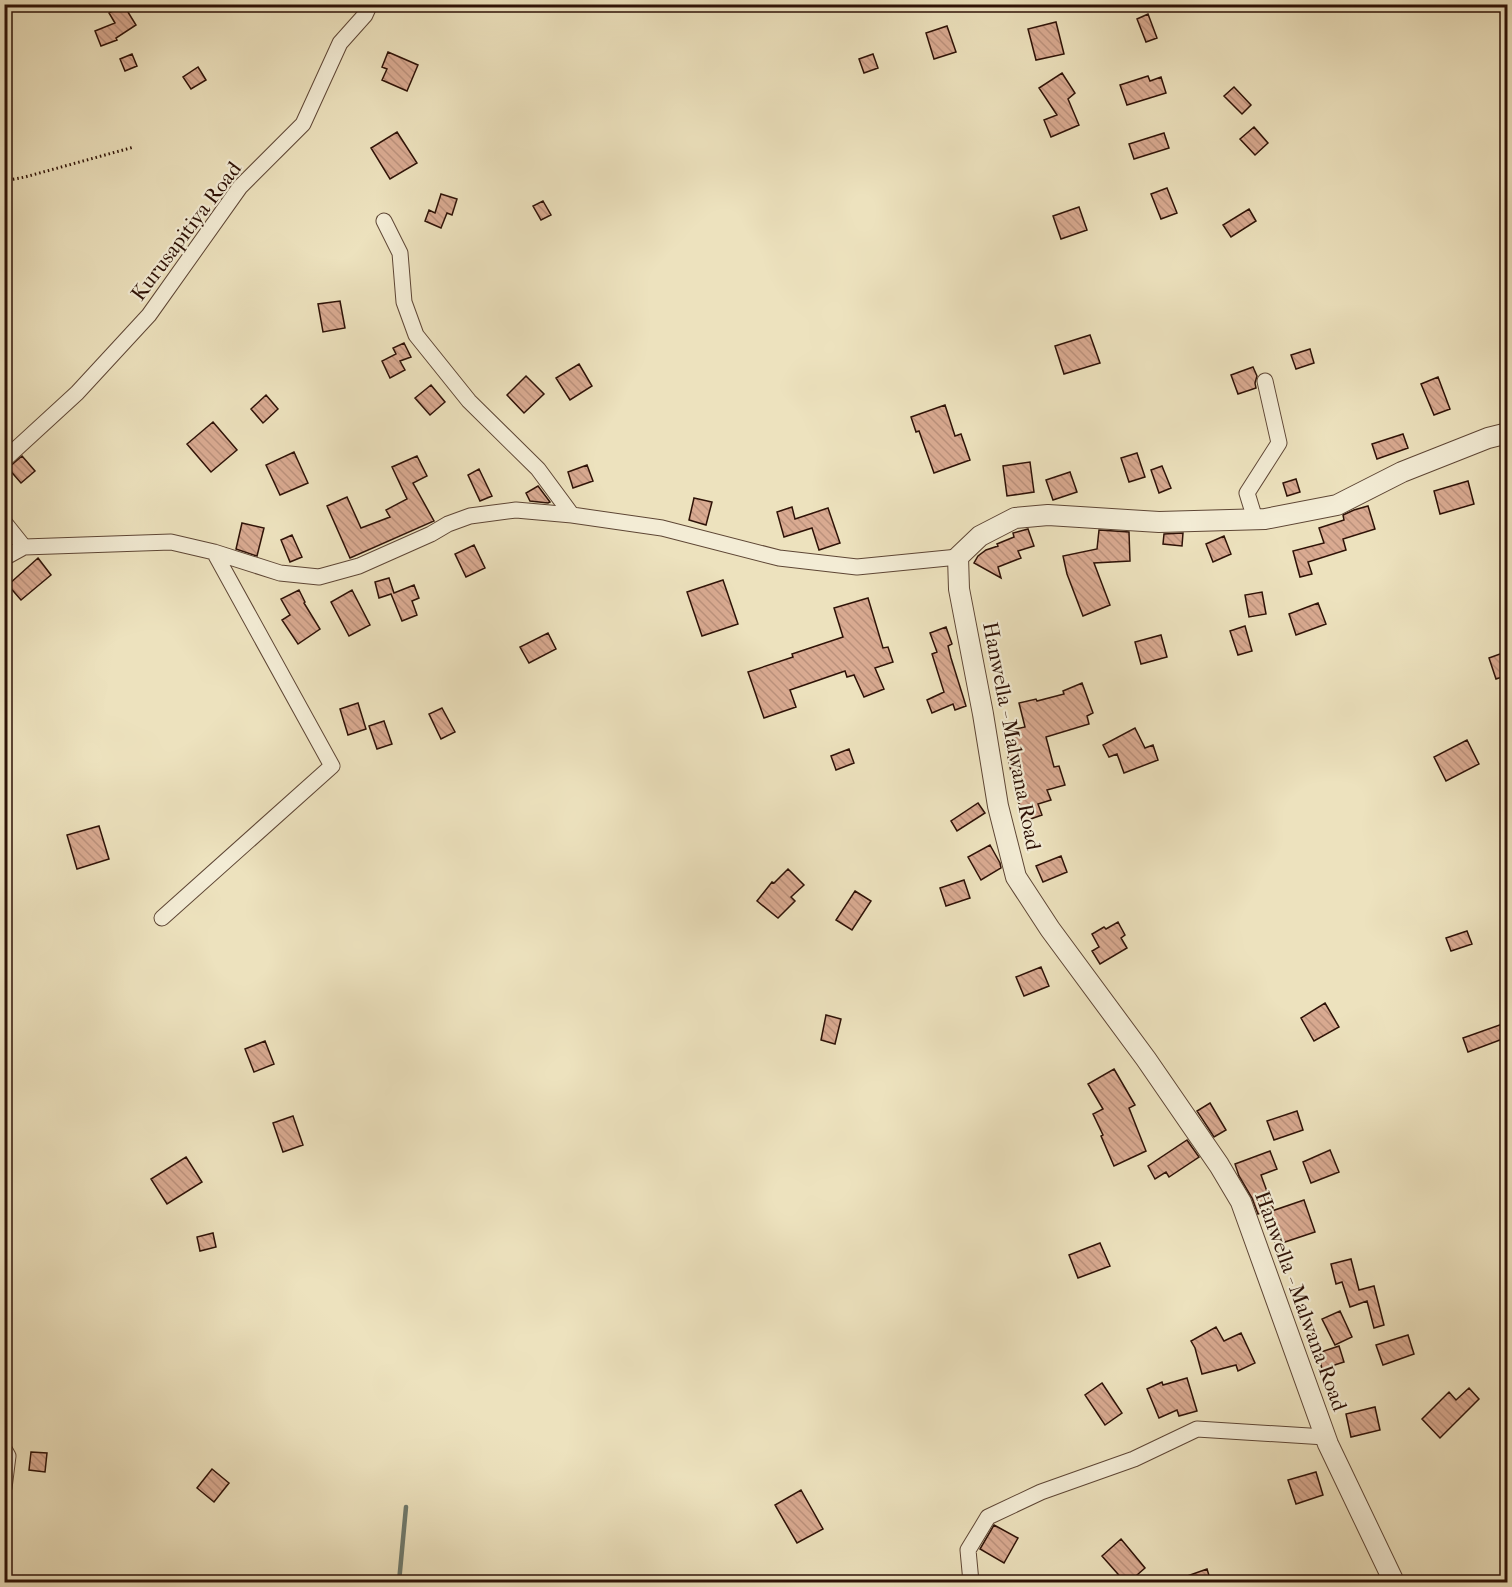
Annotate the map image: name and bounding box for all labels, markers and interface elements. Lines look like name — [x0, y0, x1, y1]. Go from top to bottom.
street label: Kurusapitiya Road — [126, 156, 246, 305]
street label: Hanwella - Malwana Road — [978, 620, 1046, 853]
street label: Hanwella - Malwana Road — [1250, 1188, 1352, 1415]

